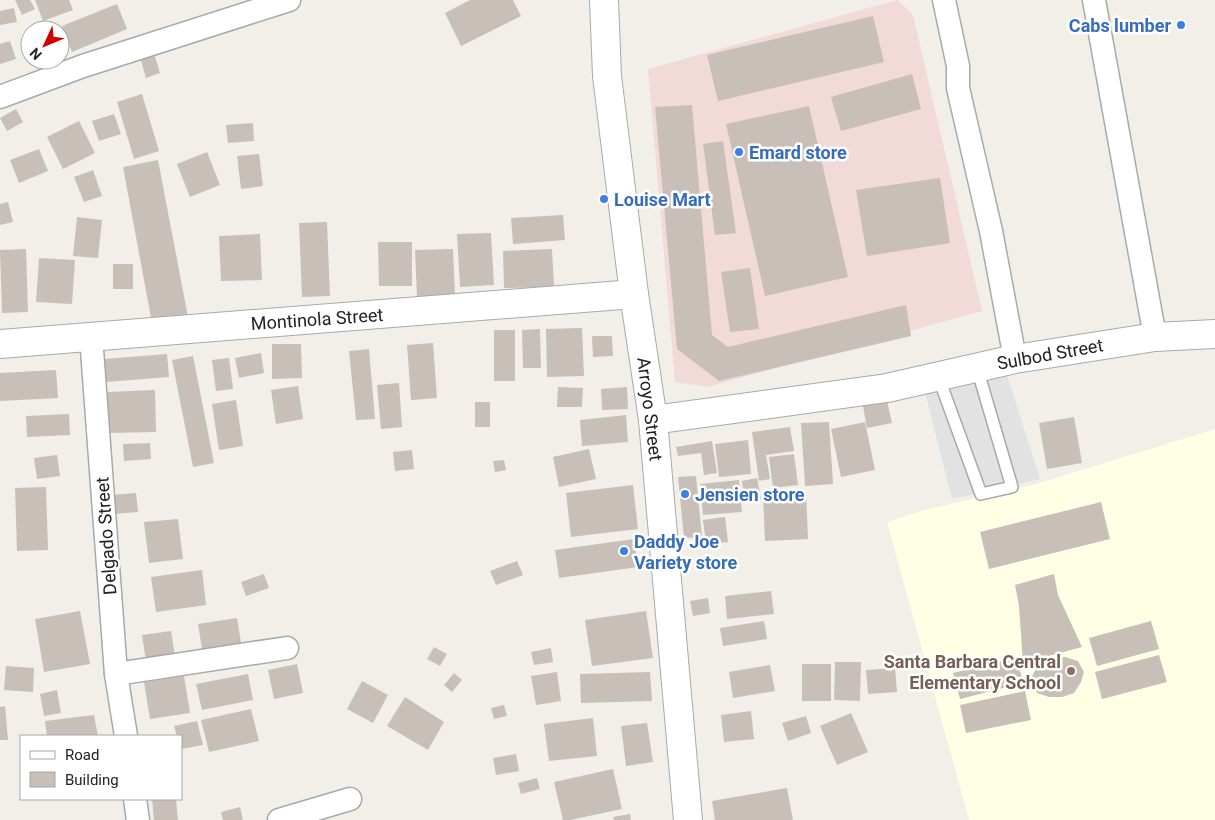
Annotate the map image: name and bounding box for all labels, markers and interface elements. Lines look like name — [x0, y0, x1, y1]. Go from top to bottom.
place label: Cabs lumber — [1069, 15, 1171, 36]
marker: Cabs lumber — [1175, 19, 1187, 31]
north arrow — [20, 20, 70, 70]
text: N — [26, 45, 45, 63]
place label: Emard store — [749, 142, 847, 163]
marker: Emard store — [733, 146, 745, 158]
place label: Louise Mart — [614, 189, 711, 210]
marker: Louise Mart — [598, 193, 610, 205]
street label: Montinola Street — [250, 304, 384, 334]
street label: Sulbod Street — [995, 334, 1105, 374]
street label: Arroyo Street — [633, 356, 667, 462]
street label: Delgado Street — [91, 476, 121, 596]
place label: Jensien store — [695, 484, 805, 505]
marker: Jensien store — [679, 488, 691, 500]
place label: Daddy Joe Variety store — [634, 531, 737, 573]
marker: Daddy Joe Variety store — [618, 545, 630, 557]
place label: Santa Barbara Central Elementary School — [884, 651, 1061, 693]
marker: Santa Barbara Central Elementary School — [1065, 665, 1077, 677]
legend — [20, 735, 182, 800]
text: Road — [65, 746, 99, 764]
text: Building — [65, 771, 119, 789]

